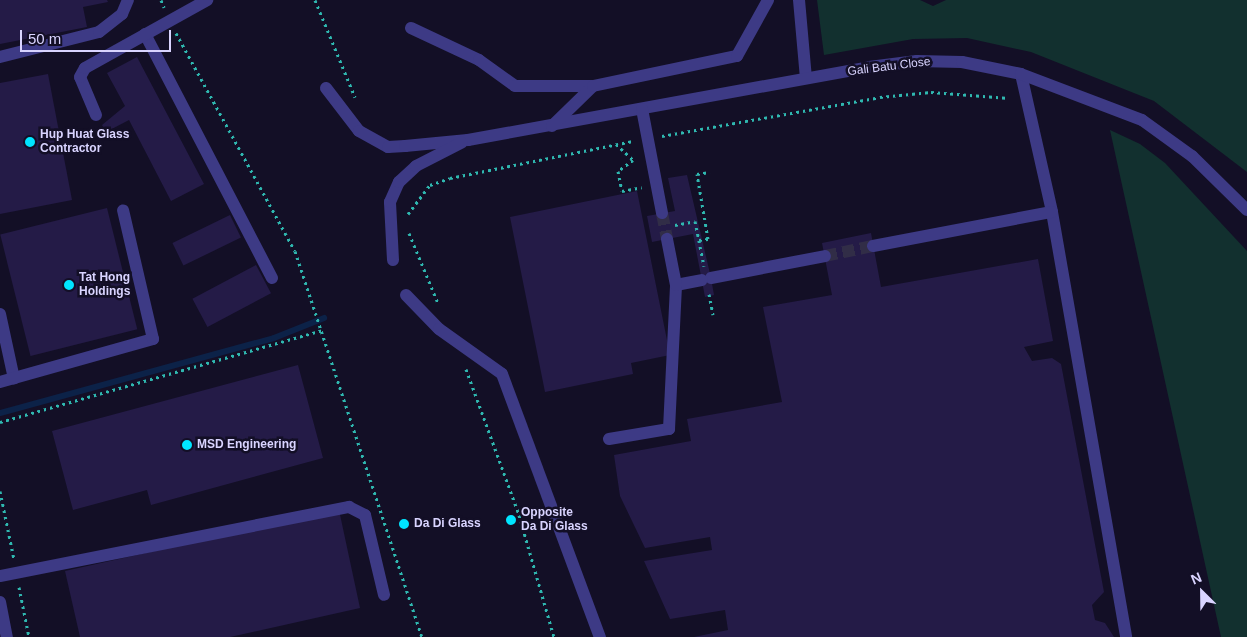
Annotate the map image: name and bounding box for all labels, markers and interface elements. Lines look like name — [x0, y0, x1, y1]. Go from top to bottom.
scale bar — [22, 20, 174, 52]
text: 50 m — [28, 30, 61, 47]
street label: Gali Batu Close — [847, 55, 931, 79]
place label: Hup Huat Glass Contractor — [40, 128, 129, 156]
marker: Hup Huat Glass Contractor — [24, 136, 36, 148]
place label: Tat Hong Holdings — [79, 271, 130, 299]
marker: Tat Hong Holdings — [63, 279, 75, 291]
place label: MSD Engineering — [197, 438, 296, 452]
marker: MSD Engineering — [181, 439, 193, 451]
place label: Opposite Da Di Glass — [521, 506, 588, 534]
marker: Opposite Da Di Glass — [505, 514, 517, 526]
place label: Da Di Glass — [414, 517, 481, 531]
marker: Da Di Glass — [398, 518, 410, 530]
north arrow — [1177, 567, 1227, 617]
text: N — [1188, 569, 1204, 588]

